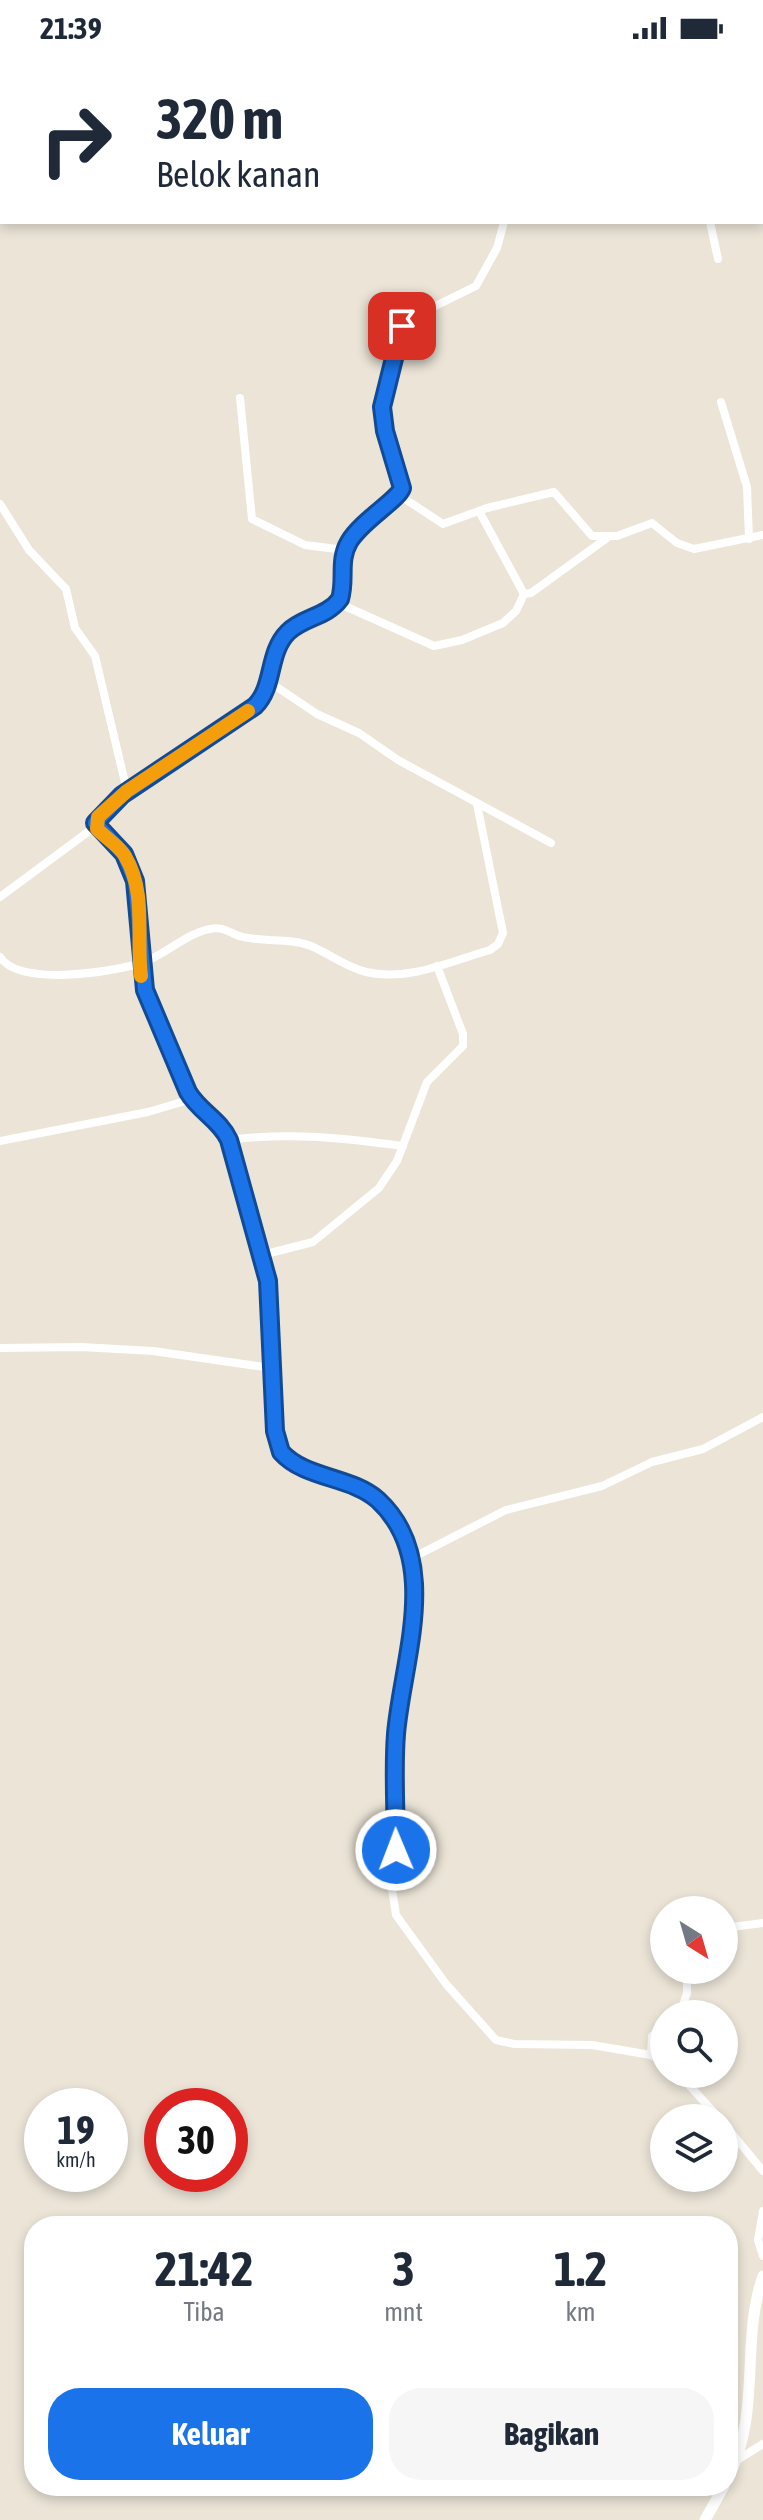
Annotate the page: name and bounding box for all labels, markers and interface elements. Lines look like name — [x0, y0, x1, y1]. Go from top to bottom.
text: 21:39 — [40, 11, 102, 45]
text: 320 m — [156, 87, 283, 151]
icon: right — [24, 88, 128, 192]
text: Belok kanan — [156, 153, 321, 195]
pin — [368, 292, 436, 360]
icon: arrive — [380, 304, 424, 348]
position arrow — [354, 1808, 438, 1892]
north arrow — [650, 1896, 738, 1984]
map controls — [650, 1896, 738, 2192]
button: search — [650, 2000, 738, 2088]
speed limit sign: 30 — [144, 2088, 248, 2192]
button: layers — [650, 2104, 738, 2192]
text: 19 — [57, 2107, 95, 2152]
text: km/h — [56, 2148, 96, 2171]
text: 21:42 — [155, 2241, 253, 2296]
text: 3 — [392, 2241, 415, 2296]
text: 1.2 — [554, 2241, 607, 2296]
text: Tiba — [183, 2297, 225, 2327]
text: mnt — [384, 2297, 423, 2327]
text: km — [565, 2297, 596, 2327]
button: Keluar — [48, 2388, 373, 2480]
button: Bagikan — [389, 2388, 714, 2480]

